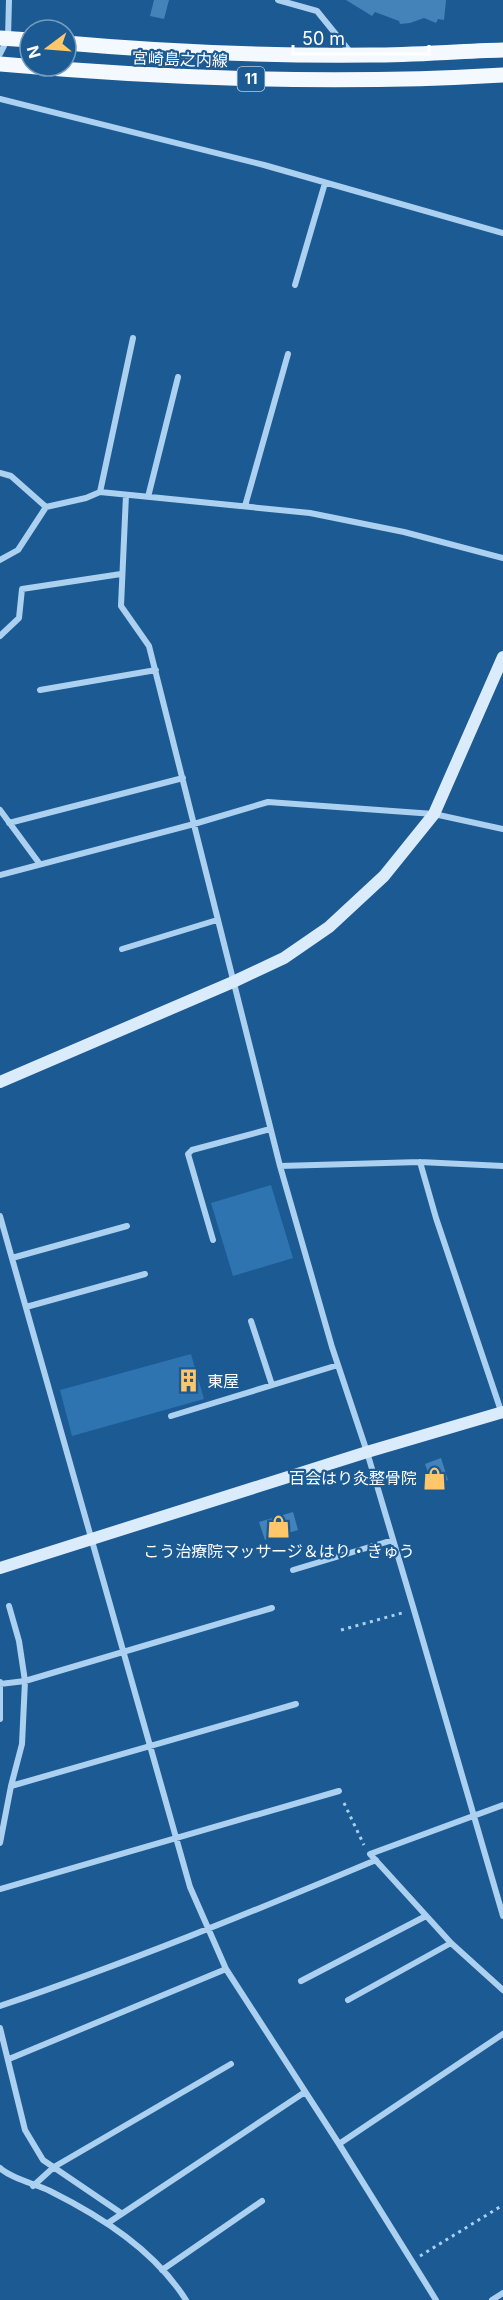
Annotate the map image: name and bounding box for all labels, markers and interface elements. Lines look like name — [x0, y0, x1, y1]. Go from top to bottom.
north arrow — [18, 18, 78, 78]
scale bar — [293, 18, 430, 56]
text: 50 m — [302, 28, 345, 49]
text: N — [22, 44, 45, 61]
street label: 宮崎島之内線 — [132, 47, 228, 71]
road number: 11 — [238, 67, 264, 91]
building icon: 東屋 — [176, 1368, 202, 1394]
place label: 東屋 — [207, 1371, 239, 1391]
shop icon: 百会はり灸整骨院 — [422, 1465, 448, 1491]
place label: 百会はり灸整骨院 — [289, 1468, 417, 1488]
shop icon: こう治療院マッサージ＆はり・きゅう — [266, 1513, 292, 1539]
place label: こう治療院マッサージ＆はり・きゅう — [143, 1541, 415, 1561]

